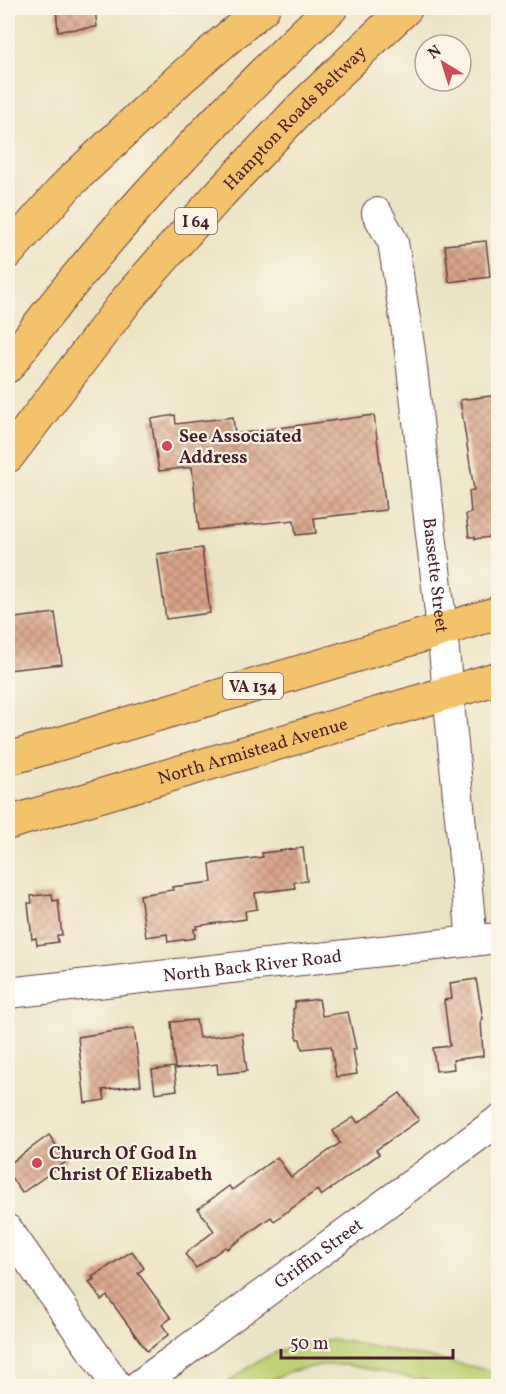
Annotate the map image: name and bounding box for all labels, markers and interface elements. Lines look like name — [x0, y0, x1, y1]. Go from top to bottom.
north arrow — [413, 33, 473, 93]
text: N — [424, 40, 447, 65]
street label: Hampton Roads Beltway — [218, 41, 373, 197]
road number: I 64 — [175, 208, 217, 234]
place label: See Associated Address — [179, 425, 302, 471]
marker: See Associated Address — [160, 439, 174, 453]
street label: Bassette Street — [415, 516, 453, 634]
road number: VA 134 — [223, 673, 283, 699]
street label: North Armistead Avenue — [155, 712, 351, 792]
street label: North Back River Road — [162, 945, 343, 990]
place label: Church Of God In Christ Of Elizabeth — [49, 1142, 213, 1188]
marker: Church Of God In Christ Of Elizabeth — [30, 1156, 44, 1170]
street label: Griffin Street — [270, 1213, 369, 1296]
scale bar — [281, 1322, 454, 1360]
text: 50 m — [290, 1332, 329, 1357]

